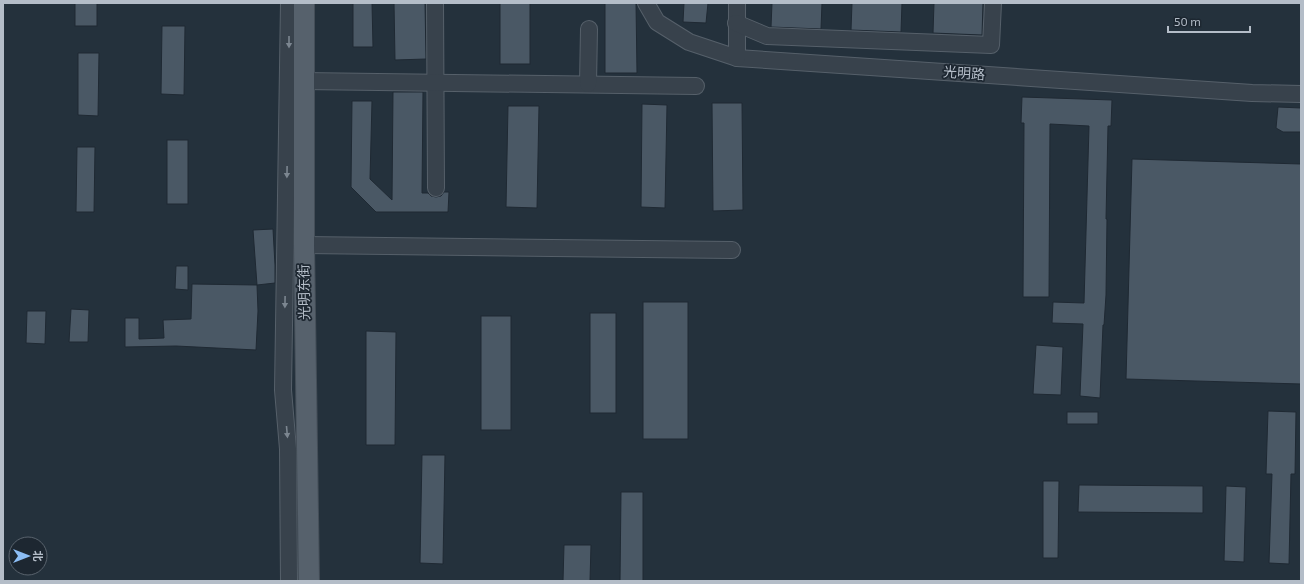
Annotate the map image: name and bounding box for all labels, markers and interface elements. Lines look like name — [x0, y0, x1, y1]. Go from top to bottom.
scale bar — [1168, 8, 1250, 34]
text: 50 m — [1174, 14, 1201, 28]
one-way arrow — [286, 36, 292, 49]
street label: 光明路 — [942, 63, 986, 82]
one-way arrow — [284, 166, 290, 179]
street label: 光明东街 — [295, 264, 312, 320]
one-way arrow — [281, 296, 288, 308]
one-way arrow — [283, 426, 290, 438]
north arrow — [8, 536, 48, 576]
text: 北 — [32, 551, 45, 562]

